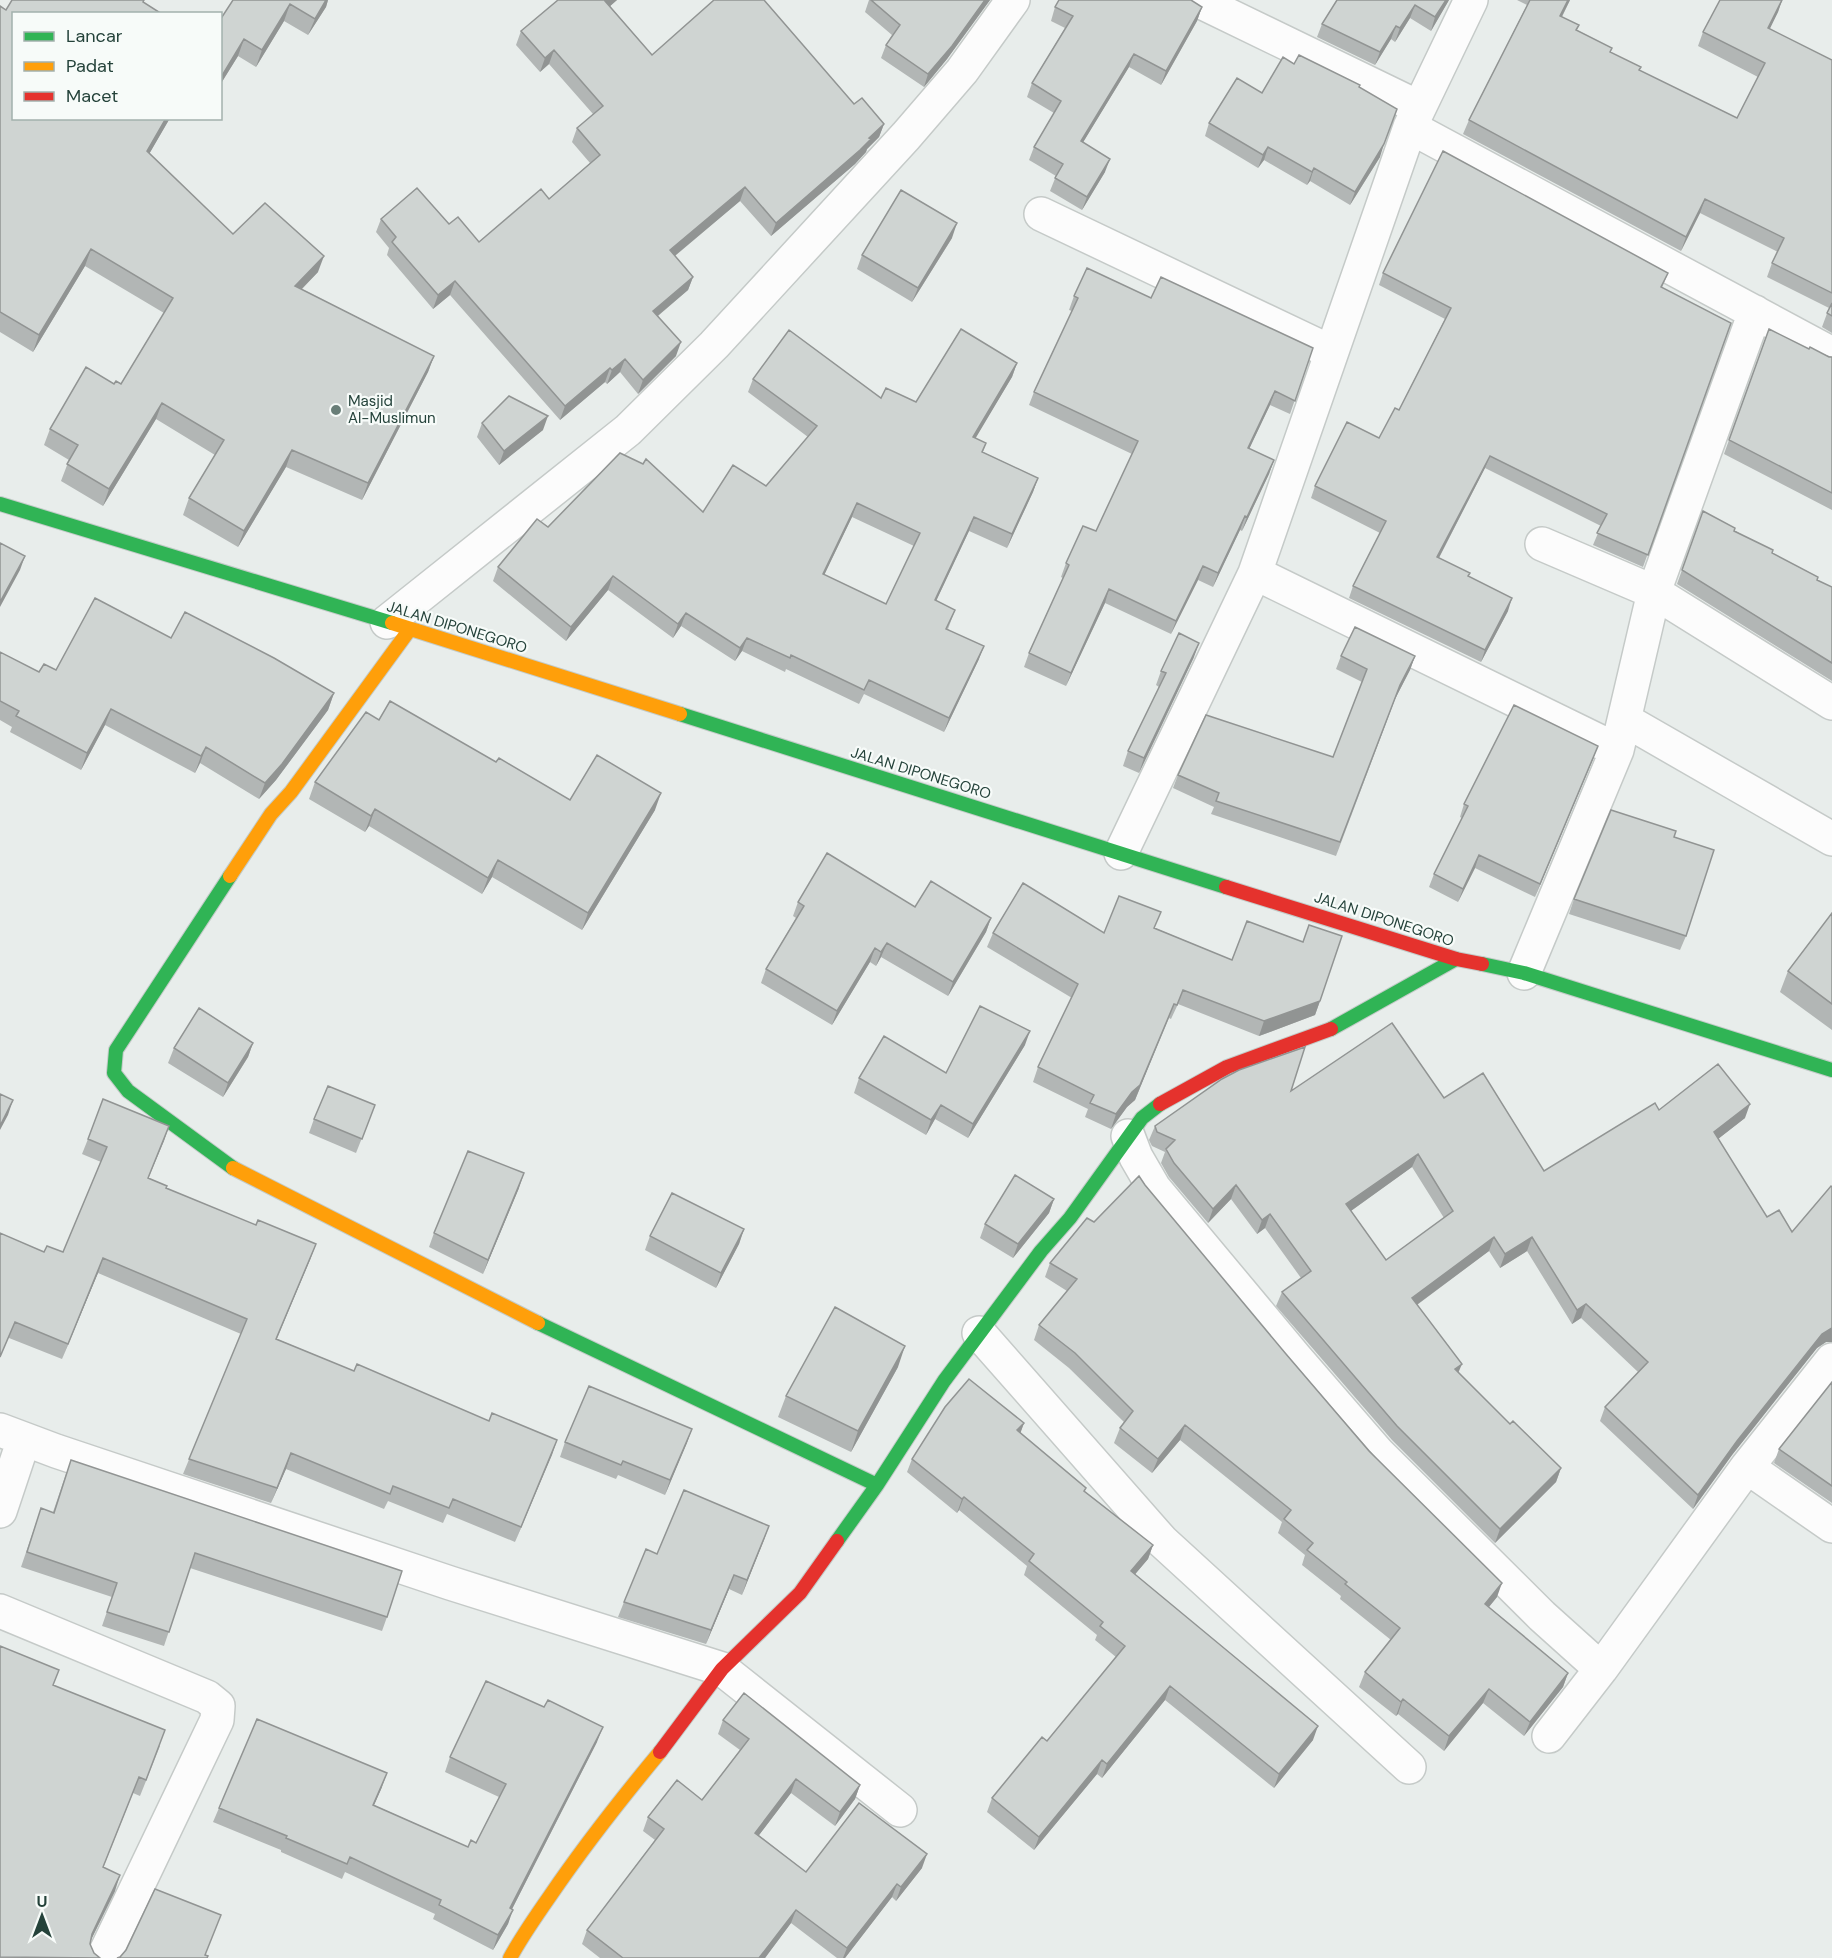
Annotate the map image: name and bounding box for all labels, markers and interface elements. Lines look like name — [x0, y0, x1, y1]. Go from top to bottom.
legend — [12, 12, 222, 120]
text: Lancar — [66, 24, 123, 48]
text: Padat — [66, 54, 114, 78]
text: Macet — [66, 84, 118, 108]
place label: Masjid Al-Muslimun — [348, 391, 436, 428]
marker: Masjid Al-Muslimun — [329, 403, 343, 417]
street label: JALAN DIPONEGORO — [384, 596, 530, 658]
street label: JALAN DIPONEGORO — [848, 742, 994, 804]
street label: JALAN DIPONEGORO — [1312, 887, 1456, 951]
north arrow — [12, 1886, 72, 1946]
text: U — [37, 1891, 47, 1912]

